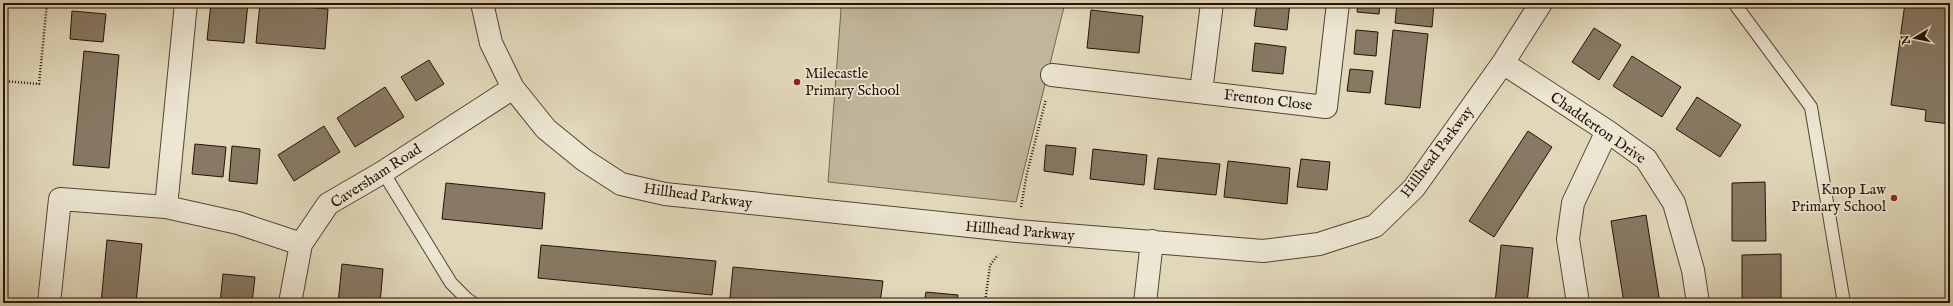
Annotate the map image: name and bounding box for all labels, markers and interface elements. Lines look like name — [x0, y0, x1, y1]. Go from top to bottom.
north arrow — [1895, 18, 1935, 58]
text: N — [1898, 33, 1914, 46]
place label: Milecastle Primary School — [805, 64, 901, 100]
marker: Milecastle Primary School — [792, 77, 802, 87]
street label: Frenton Close — [1223, 85, 1313, 115]
street label: Chadderton Drive — [1546, 88, 1650, 168]
street label: Hillhead Parkway — [1396, 102, 1478, 202]
street label: Caversham Road — [327, 139, 426, 212]
street label: Hillhead Parkway — [642, 179, 754, 213]
place label: Knop Law Primary School — [1791, 180, 1887, 216]
marker: Knop Law Primary School — [1889, 193, 1899, 203]
street label: Hillhead Parkway — [965, 217, 1076, 245]

